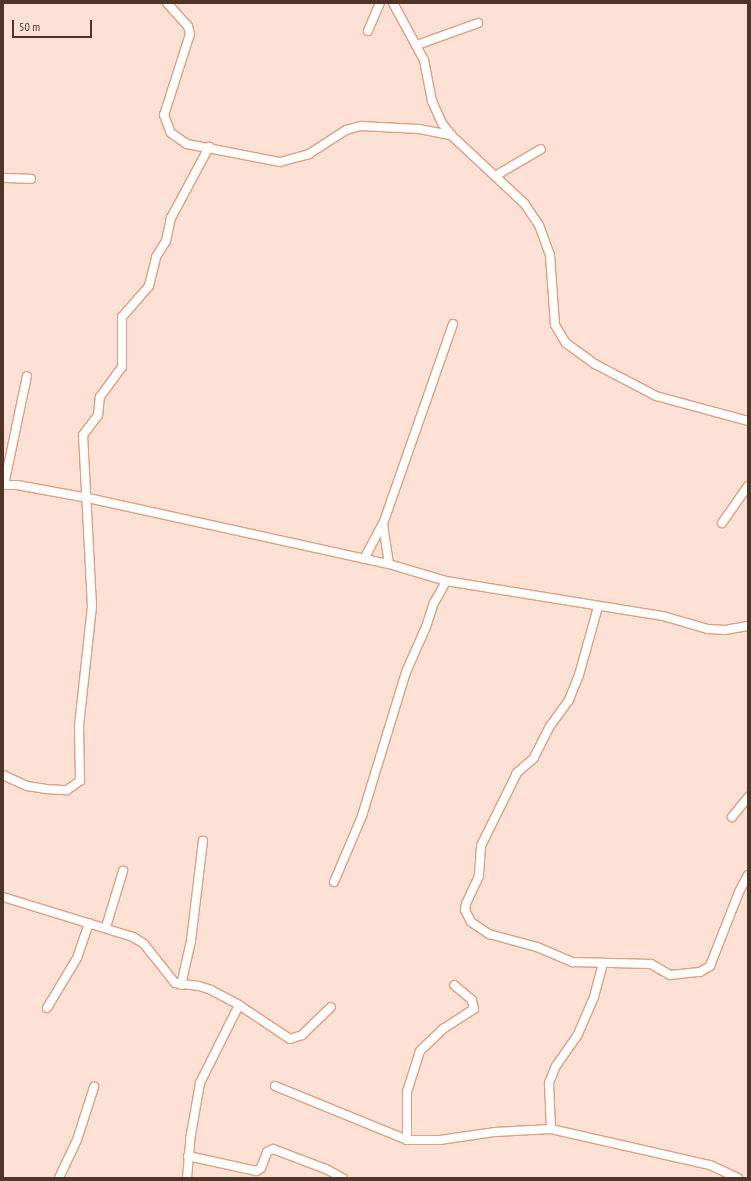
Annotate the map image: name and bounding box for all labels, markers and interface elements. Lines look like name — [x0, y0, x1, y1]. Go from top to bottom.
scale bar — [14, 12, 94, 38]
text: 50 m — [19, 19, 40, 34]

